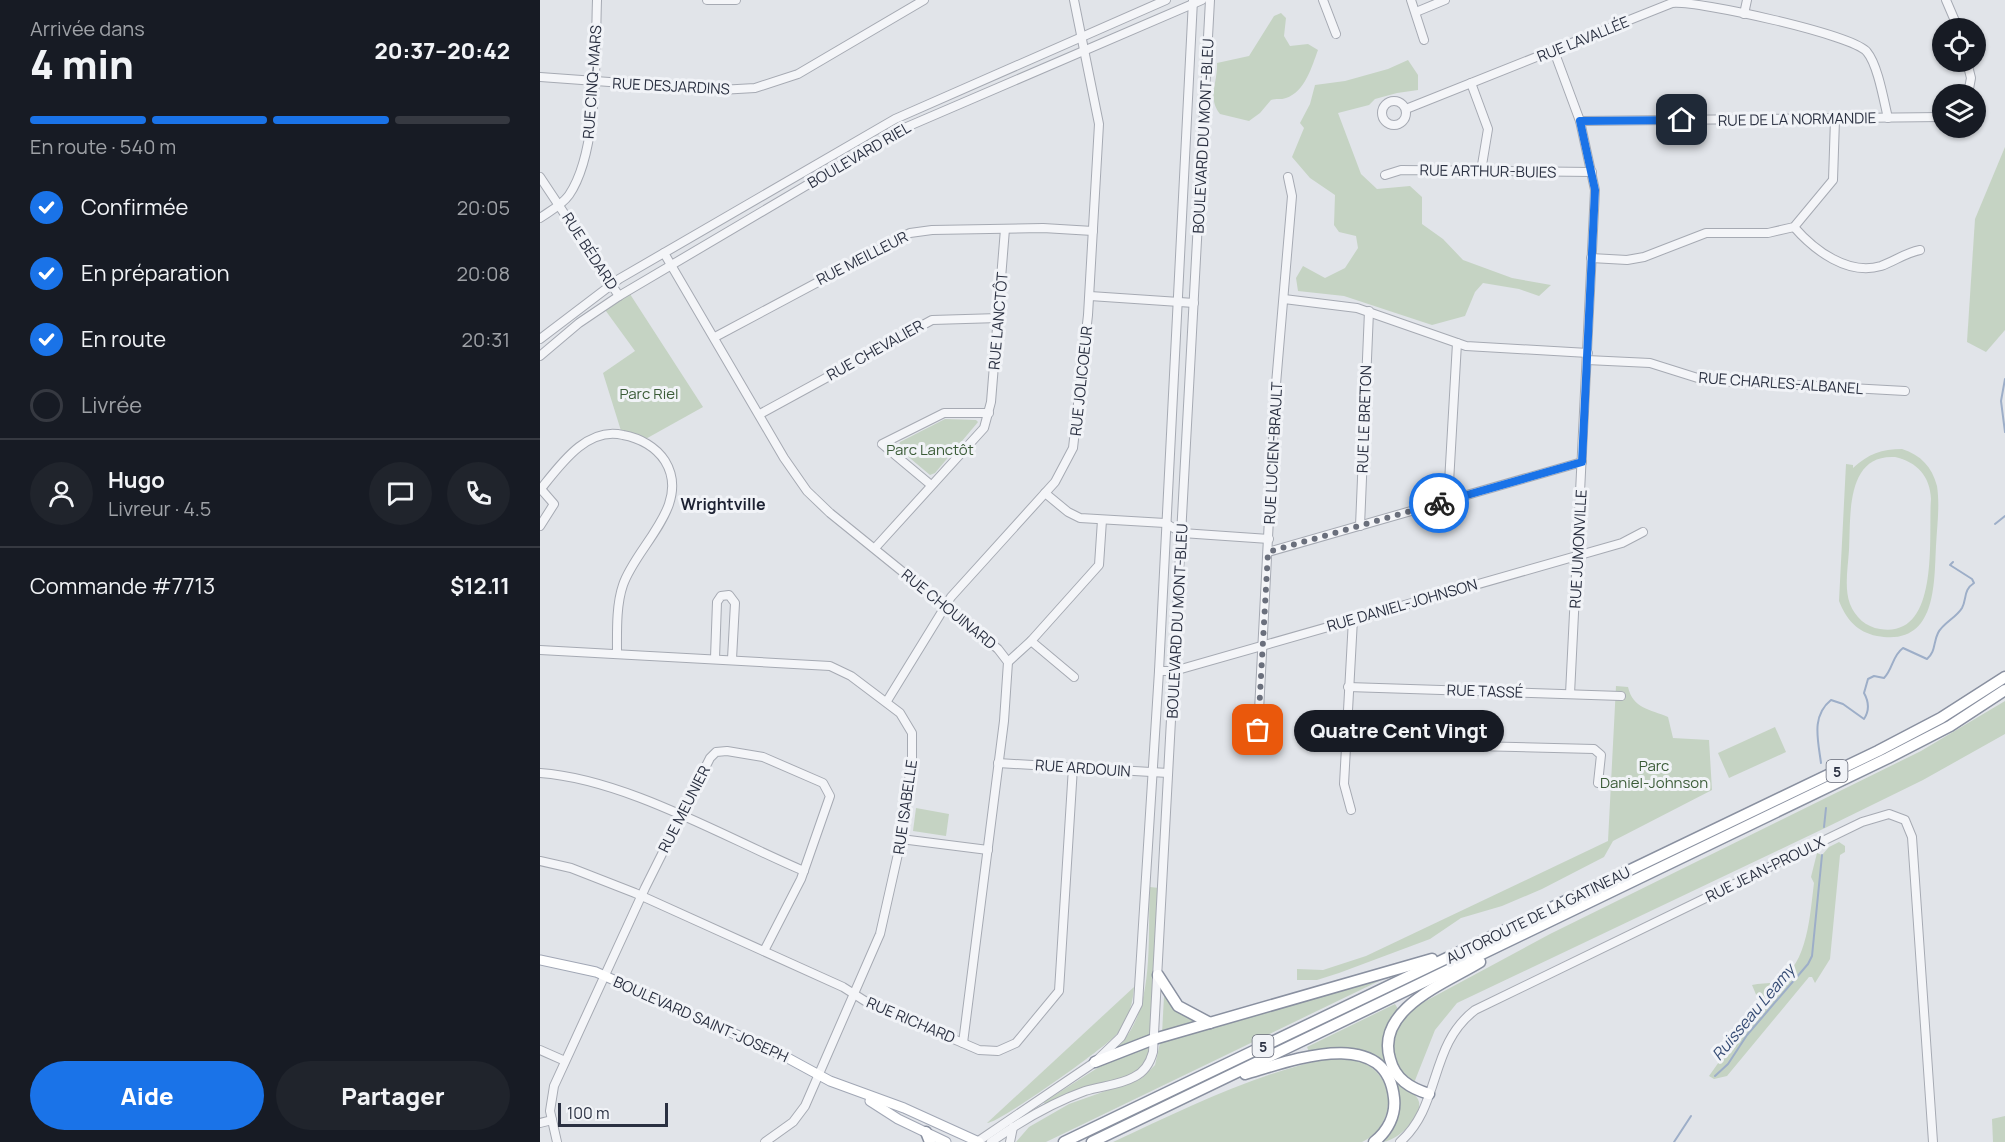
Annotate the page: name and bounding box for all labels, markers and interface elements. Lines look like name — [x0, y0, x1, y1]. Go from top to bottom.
street label: RUE LAVALLÉE — [1534, 11, 1632, 67]
text: Arrivée dans — [30, 15, 145, 42]
map controls — [1932, 18, 1986, 138]
button: locate — [1932, 18, 1986, 72]
street label: RUE CINQ-MARS — [578, 24, 606, 140]
text: 20:37–20:42 — [374, 36, 510, 66]
text: 4 min — [30, 37, 134, 91]
street label: BOULEVARD DU MONT-BLEU — [1187, 38, 1219, 234]
street label: RUE DESJARDINS — [612, 72, 730, 100]
button: layers — [1932, 84, 1986, 138]
pin — [1656, 94, 1707, 145]
icon: home — [1665, 103, 1698, 136]
street label: RUE DE LA NORMANDIE — [1718, 107, 1876, 131]
street label: BOULEVARD RIEL — [804, 117, 915, 193]
text: En route · 540 m — [30, 133, 176, 160]
street label: RUE ARTHUR-BUIES — [1420, 159, 1556, 183]
icon: check — [30, 191, 63, 224]
text: Confirmée — [81, 192, 188, 222]
text: 20:05 — [457, 194, 510, 221]
street label: RUE BÉDARD — [557, 208, 623, 294]
street label: RUE MEILLEUR — [813, 226, 911, 290]
icon: check — [30, 257, 63, 290]
text: En préparation — [81, 258, 229, 288]
text: 20:08 — [457, 260, 510, 287]
street label: RUE LANCTÔT — [983, 271, 1013, 371]
street label: RUE CHEVALIER — [823, 315, 927, 385]
icon: check — [30, 323, 63, 356]
text: En route — [81, 324, 166, 354]
street label: RUE JOLICOEUR — [1065, 325, 1097, 437]
text: 20:31 — [462, 326, 510, 353]
street label: RUE LE BRETON — [1352, 365, 1376, 473]
street label: RUE CHARLES-ALBANEL — [1698, 367, 1864, 399]
street label: RUE LUCIEN-BRAULT — [1259, 381, 1287, 525]
park label: Parc Riel — [620, 383, 678, 404]
text: Livrée — [81, 390, 142, 420]
park label: Parc Lanctôt — [886, 439, 974, 460]
button: person — [30, 462, 93, 525]
button: chat — [369, 462, 432, 525]
button: phone — [447, 462, 510, 525]
text: Hugo — [108, 465, 165, 495]
courier — [1409, 473, 1469, 533]
icon: bike — [1423, 487, 1456, 520]
street label: RUE JUMONVILLE — [1564, 489, 1592, 609]
district label: Wrightville — [680, 493, 766, 515]
text: Livreur · 4.5 — [108, 495, 211, 522]
street label: BOULEVARD DU MONT-BLEU — [1161, 523, 1193, 719]
street label: RUE CHOUINARD — [897, 564, 1001, 654]
text: Commande #7713 — [30, 571, 215, 601]
text: $12.11 — [450, 571, 510, 601]
street label: RUE DANIEL-JOHNSON — [1324, 573, 1480, 637]
street label: RUE TASSÉ — [1446, 679, 1524, 703]
pin — [1232, 704, 1283, 755]
callout: Quatre Cent Vingt — [1294, 709, 1504, 751]
icon: bag — [1241, 713, 1274, 746]
text: Quatre Cent Vingt — [1310, 717, 1488, 744]
street label: RUE ARDOUIN — [1035, 754, 1131, 782]
park label: Parc Daniel-Johnson — [1600, 755, 1708, 793]
street label: RUE ISABELLE — [888, 758, 922, 856]
road number: 5 — [1826, 760, 1848, 782]
street label: RUE MEUNIER — [653, 762, 715, 856]
street label: RUE JEAN-PROULX — [1702, 831, 1828, 907]
street label: AUTOROUTE DE LA GATINEAU — [1442, 861, 1634, 969]
water label: Ruisseau Leamy — [1706, 957, 1801, 1065]
street label: BOULEVARD SAINT-JOSEPH — [610, 971, 792, 1067]
street label: RUE RICHARD — [863, 992, 959, 1048]
road number: 5 — [1252, 1035, 1274, 1057]
button: Aide — [30, 1061, 264, 1130]
button: Partager — [276, 1061, 510, 1130]
scale bar — [558, 1100, 668, 1128]
text: 100 m — [567, 1102, 610, 1124]

